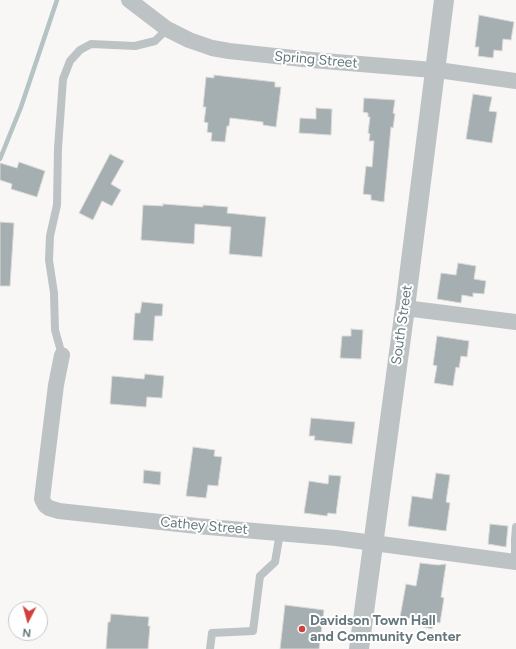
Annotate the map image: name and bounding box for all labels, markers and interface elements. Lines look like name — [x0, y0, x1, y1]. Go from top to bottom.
street label: Spring Street — [274, 48, 358, 72]
street label: South Street — [388, 284, 416, 366]
street label: Cathey Street — [160, 514, 248, 538]
north arrow — [8, 601, 48, 641]
place label: Davidson Town Hall and Community Center — [310, 613, 461, 646]
marker: Davidson Town Hall and Community Center — [297, 624, 307, 634]
text: N — [22, 626, 32, 639]

